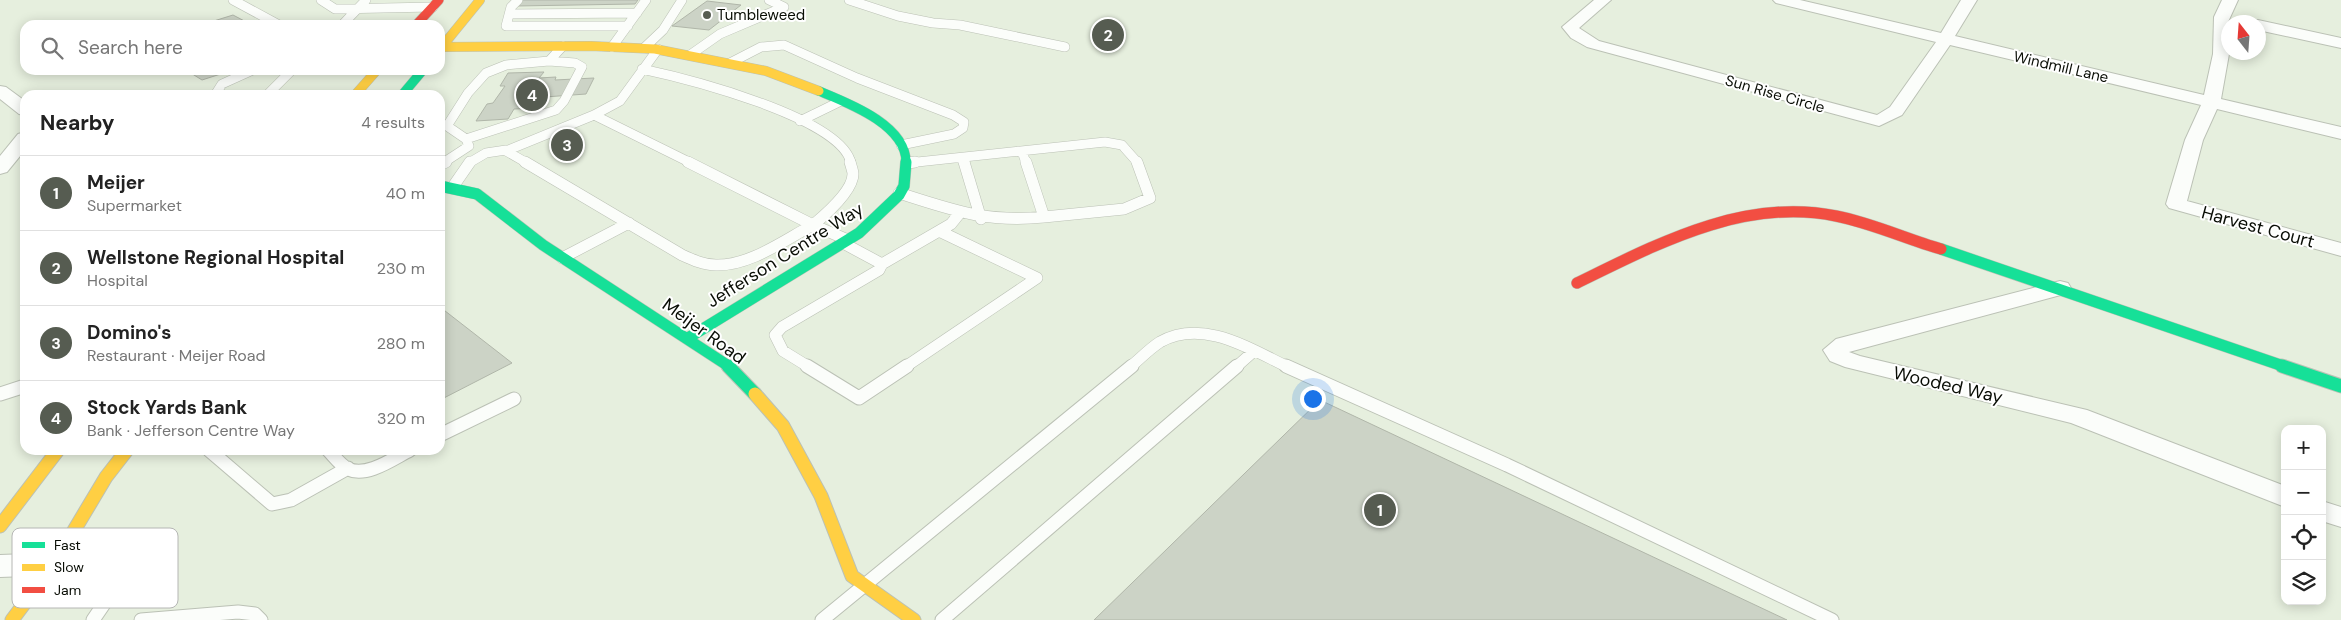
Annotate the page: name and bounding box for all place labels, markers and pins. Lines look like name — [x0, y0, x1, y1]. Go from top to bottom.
place label: Tumbleweed — [717, 5, 805, 25]
marker: Tumbleweed — [701, 9, 713, 21]
pin: 2 — [1092, 16, 1124, 54]
pin: 4 — [516, 76, 548, 114]
pin: 3 — [551, 126, 583, 164]
pin: 1 — [1364, 491, 1396, 529]

